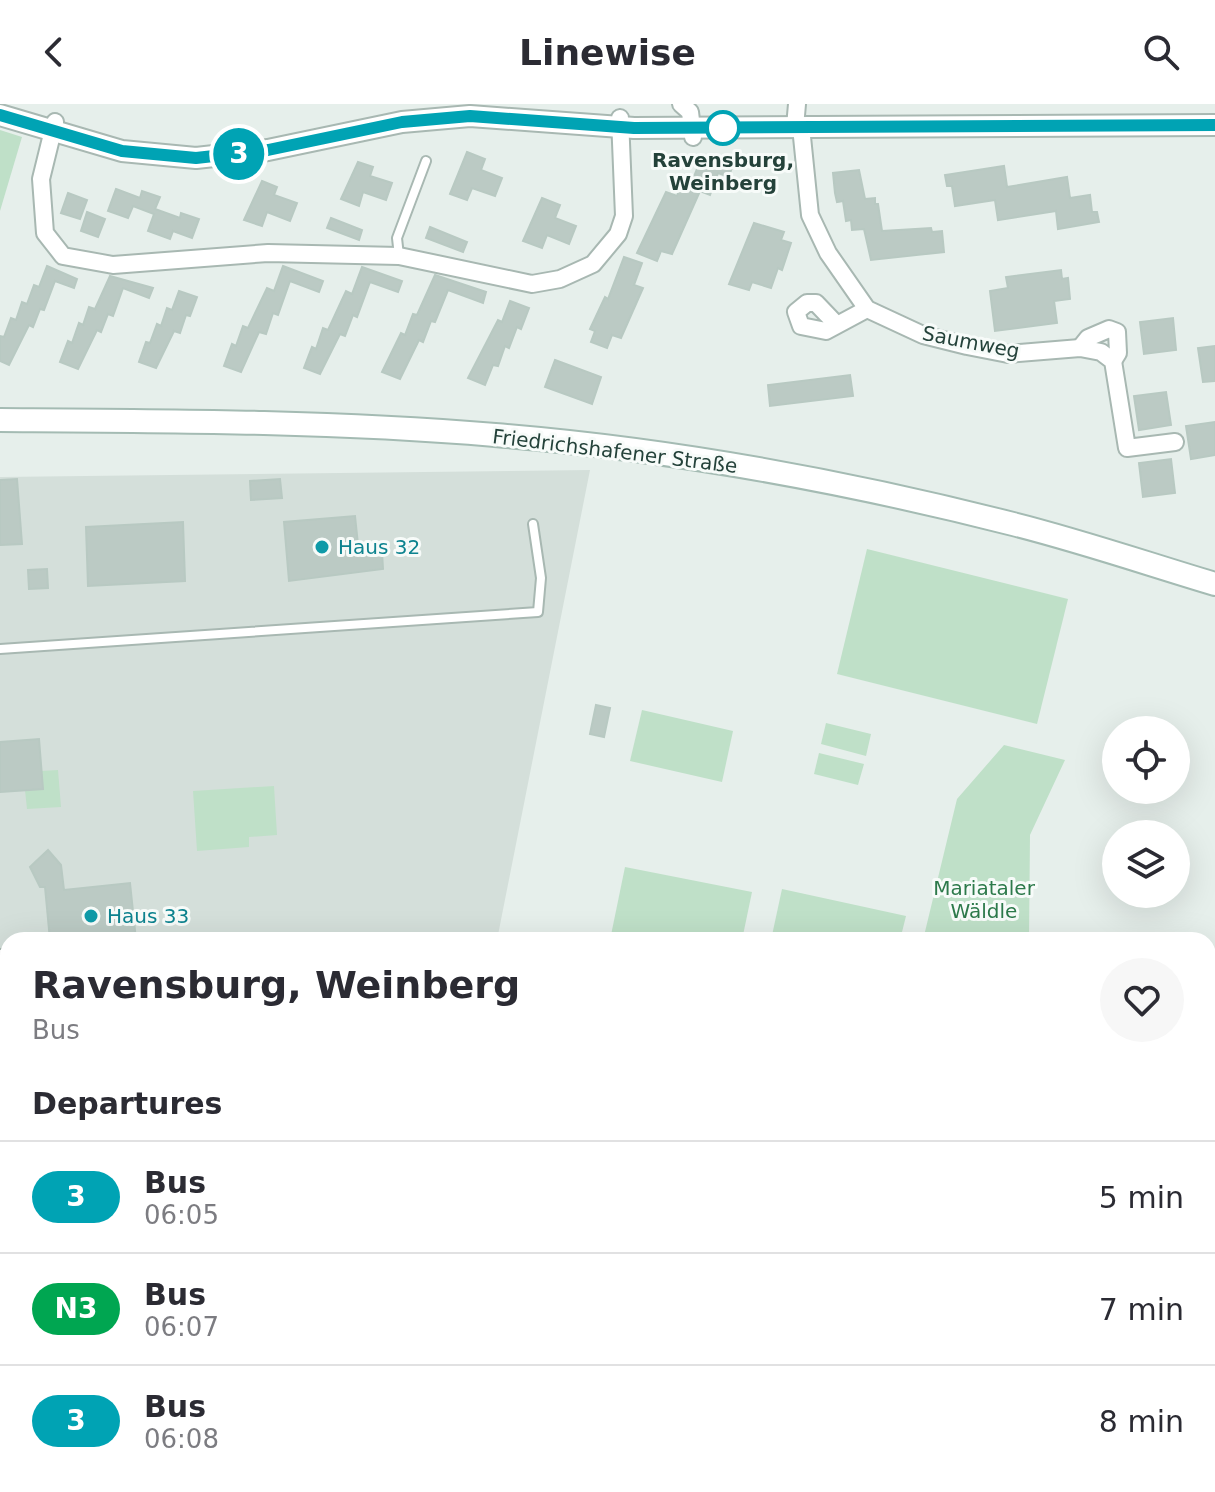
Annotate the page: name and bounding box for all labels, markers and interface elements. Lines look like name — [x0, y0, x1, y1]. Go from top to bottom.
icon: back — [32, 30, 76, 74]
icon: search — [1139, 30, 1183, 74]
text: Linewise — [519, 32, 696, 73]
marker: Ravensburg, Weinberg — [706, 111, 740, 145]
line badge: 3 — [213, 128, 265, 180]
text: 3 — [229, 137, 249, 170]
place label: Ravensburg, Weinberg — [652, 148, 794, 195]
street label: Saumweg — [920, 321, 1022, 363]
street label: Friedrichshafener Straße — [491, 424, 739, 478]
place label: Haus 32 — [338, 535, 420, 559]
marker: Haus 32 — [313, 538, 331, 556]
map controls — [1102, 716, 1190, 908]
button: locate — [1102, 716, 1190, 804]
button: layers — [1102, 820, 1190, 908]
park label: Mariataler Wäldle — [933, 876, 1036, 923]
place label: Haus 33 — [107, 904, 189, 928]
marker: Haus 33 — [82, 907, 100, 925]
button: heart — [1100, 958, 1184, 1042]
text: Ravensburg, Weinberg — [32, 963, 520, 1007]
text: Bus — [32, 1015, 80, 1045]
text: Departures — [32, 1086, 222, 1121]
text: Bus — [144, 1165, 206, 1200]
text: 3 — [66, 1180, 86, 1213]
text: 5 min — [1099, 1180, 1184, 1215]
text: 06:05 — [144, 1200, 219, 1230]
text: Bus — [144, 1277, 206, 1312]
text: N3 — [55, 1292, 97, 1325]
text: 7 min — [1099, 1292, 1184, 1327]
text: 06:07 — [144, 1312, 219, 1342]
text: Bus — [144, 1389, 206, 1424]
text: 3 — [66, 1404, 86, 1437]
text: 8 min — [1099, 1404, 1184, 1439]
text: 06:08 — [144, 1424, 219, 1454]

